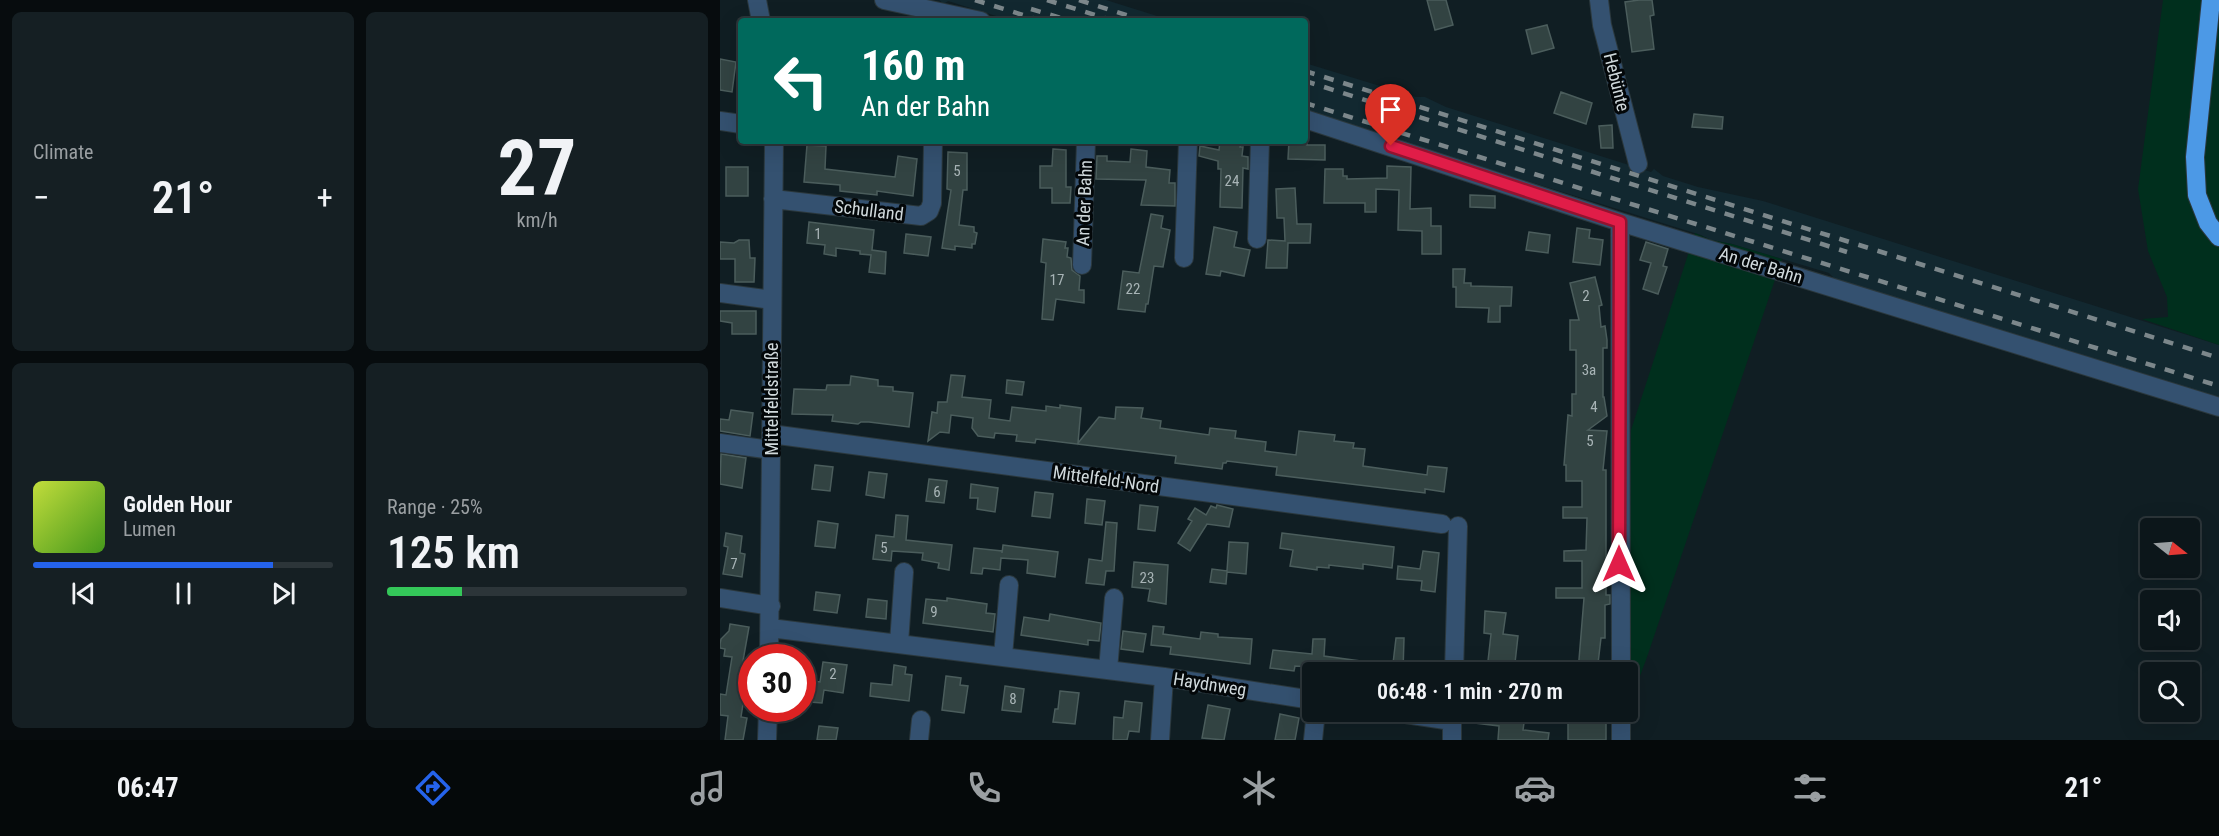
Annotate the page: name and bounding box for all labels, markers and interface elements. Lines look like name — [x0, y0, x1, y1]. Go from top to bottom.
text: 160 m — [861, 41, 966, 90]
icon: left — [762, 42, 840, 120]
street label: Hebünte — [1600, 51, 1634, 113]
pin — [1365, 84, 1416, 146]
text: An der Bahn — [861, 91, 990, 123]
icon: arrive — [1374, 93, 1407, 126]
text: 27 — [498, 123, 576, 214]
text: Climate — [33, 140, 93, 164]
street label: An der Bahn — [1072, 160, 1096, 246]
house number: 5 — [953, 162, 961, 180]
text: 21° — [152, 171, 214, 224]
house number: 24 — [1225, 172, 1239, 190]
text: − — [33, 178, 50, 217]
text: + — [317, 178, 333, 217]
street label: Schulland — [833, 195, 905, 225]
text: km/h — [516, 208, 558, 232]
house number: 1 — [814, 225, 822, 243]
street label: An der Bahn — [1717, 242, 1805, 288]
house number: 17 — [1050, 271, 1064, 289]
house number: 22 — [1126, 280, 1140, 298]
house number: 2 — [1582, 287, 1590, 305]
street label: Mittelfeldstraße — [761, 342, 782, 456]
house number: 3a — [1582, 361, 1596, 379]
house number: 4 — [1590, 398, 1598, 416]
house number: 5 — [1586, 432, 1594, 450]
street label: Mittelfeld-Nord — [1052, 461, 1160, 497]
house number: 6 — [933, 483, 941, 501]
text: Golden Hour — [123, 492, 232, 517]
text: Range · 25% — [387, 495, 483, 519]
text: Lumen — [123, 517, 176, 541]
north arrow — [2140, 518, 2200, 578]
map controls — [2140, 518, 2200, 722]
text: 125 km — [387, 526, 520, 579]
position arrow — [1587, 532, 1651, 596]
house number: 5 — [880, 539, 888, 557]
house number: 7 — [730, 555, 738, 573]
house number: 23 — [1140, 569, 1154, 587]
icon: previous — [67, 577, 100, 610]
icon: pause — [167, 577, 200, 610]
icon: next — [267, 577, 300, 610]
button: sound — [2140, 590, 2200, 650]
house number: 9 — [930, 603, 938, 621]
speed limit sign: 30 — [738, 644, 816, 722]
button: search — [2140, 662, 2200, 722]
house number: 2 — [829, 665, 837, 683]
street label: Haydnweg — [1172, 668, 1248, 700]
text: 06:48 · 1 min · 270 m — [1377, 679, 1563, 704]
house number: 8 — [1009, 690, 1017, 708]
icon: directions — [412, 767, 454, 809]
icon: music — [687, 767, 729, 809]
icon: phone — [963, 767, 1005, 809]
icon: climate — [1238, 767, 1280, 809]
icon: car — [1514, 767, 1556, 809]
icon: filters — [1789, 767, 1831, 809]
text: 06:47 — [117, 772, 179, 804]
text: 21° — [2064, 772, 2102, 804]

